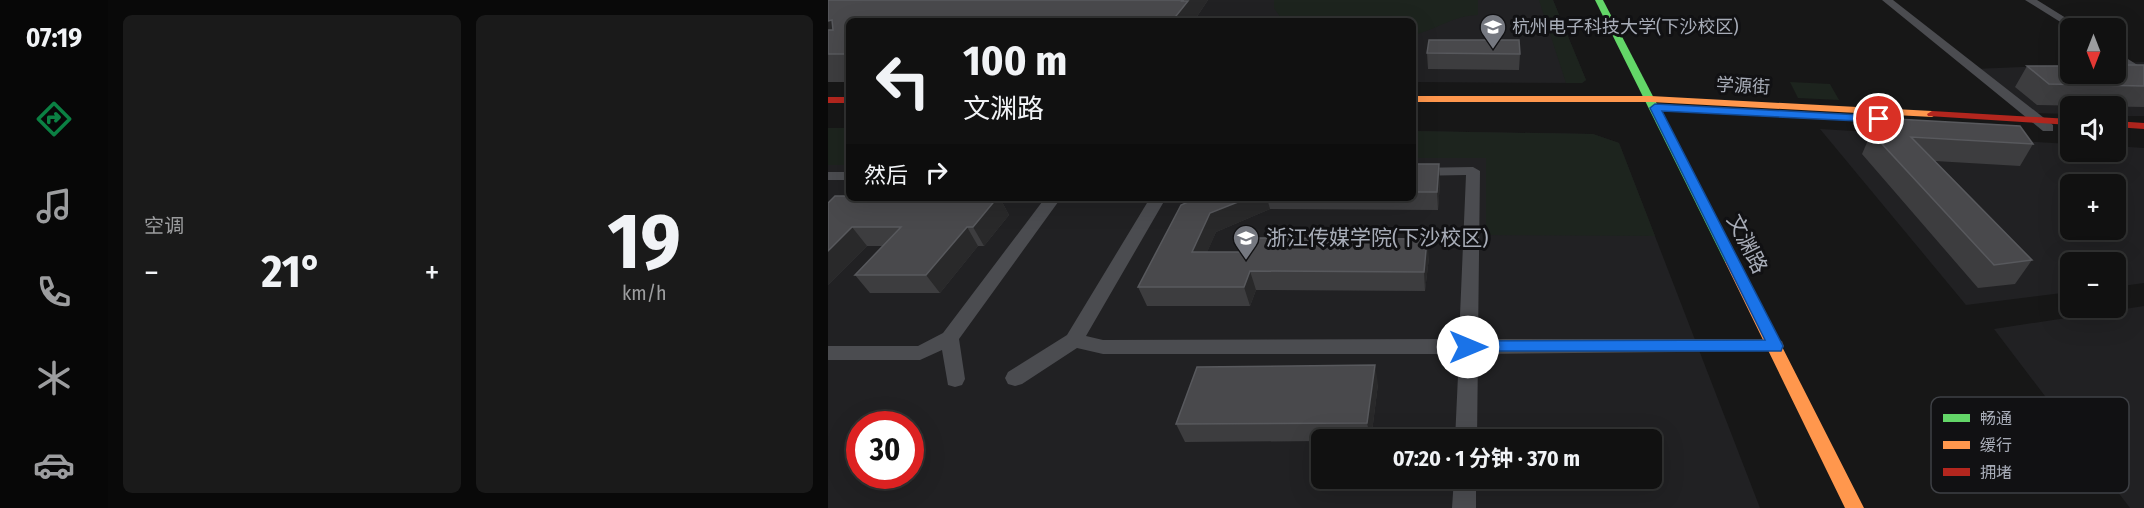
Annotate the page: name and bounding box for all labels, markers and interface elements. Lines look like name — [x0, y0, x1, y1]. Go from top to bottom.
school or university icon: 杭州电子科技大学(下沙校区) — [1478, 12, 1508, 50]
place label: 杭州电子科技大学(下沙校区) — [1512, 16, 1739, 38]
north arrow — [2060, 18, 2126, 84]
map controls — [2060, 18, 2126, 318]
text: 07:19 — [26, 22, 82, 54]
text: 100 m — [963, 36, 1067, 86]
icon: left — [864, 42, 942, 120]
street label: 学源街 — [1715, 74, 1771, 98]
text: 文渊路 — [963, 93, 1044, 125]
pin — [1853, 93, 1904, 144]
button: sound — [2060, 96, 2126, 162]
icon: directions — [33, 98, 75, 140]
icon: arrive — [1862, 102, 1895, 135]
icon: right — [920, 156, 953, 189]
text: 然后 — [864, 162, 908, 189]
button: + — [2060, 174, 2126, 240]
icon: music — [33, 185, 75, 227]
text: 19 — [608, 195, 681, 289]
street label: 文渊路 — [1721, 210, 1773, 278]
text: 空调 — [144, 214, 184, 238]
school or university icon: 浙江传媒学院(下沙校区) — [1231, 223, 1261, 261]
place label: 浙江传媒学院(下沙校区) — [1266, 225, 1488, 251]
text: 21° — [262, 245, 322, 299]
button: − — [2060, 252, 2126, 318]
text: − — [144, 253, 159, 293]
text: + — [424, 253, 440, 293]
icon: phone — [33, 271, 75, 313]
text: km/h — [622, 281, 667, 305]
position arrow — [1436, 315, 1500, 379]
icon: climate — [33, 357, 75, 399]
legend — [1931, 397, 2129, 493]
text: 畅通 — [1980, 409, 2012, 428]
speed limit sign: 30 — [846, 411, 924, 489]
text: 缓行 — [1980, 436, 2012, 455]
icon: car — [33, 444, 75, 486]
text: 07:20 · 1 分钟 · 370 m — [1393, 445, 1580, 472]
text: 拥堵 — [1980, 463, 2012, 482]

